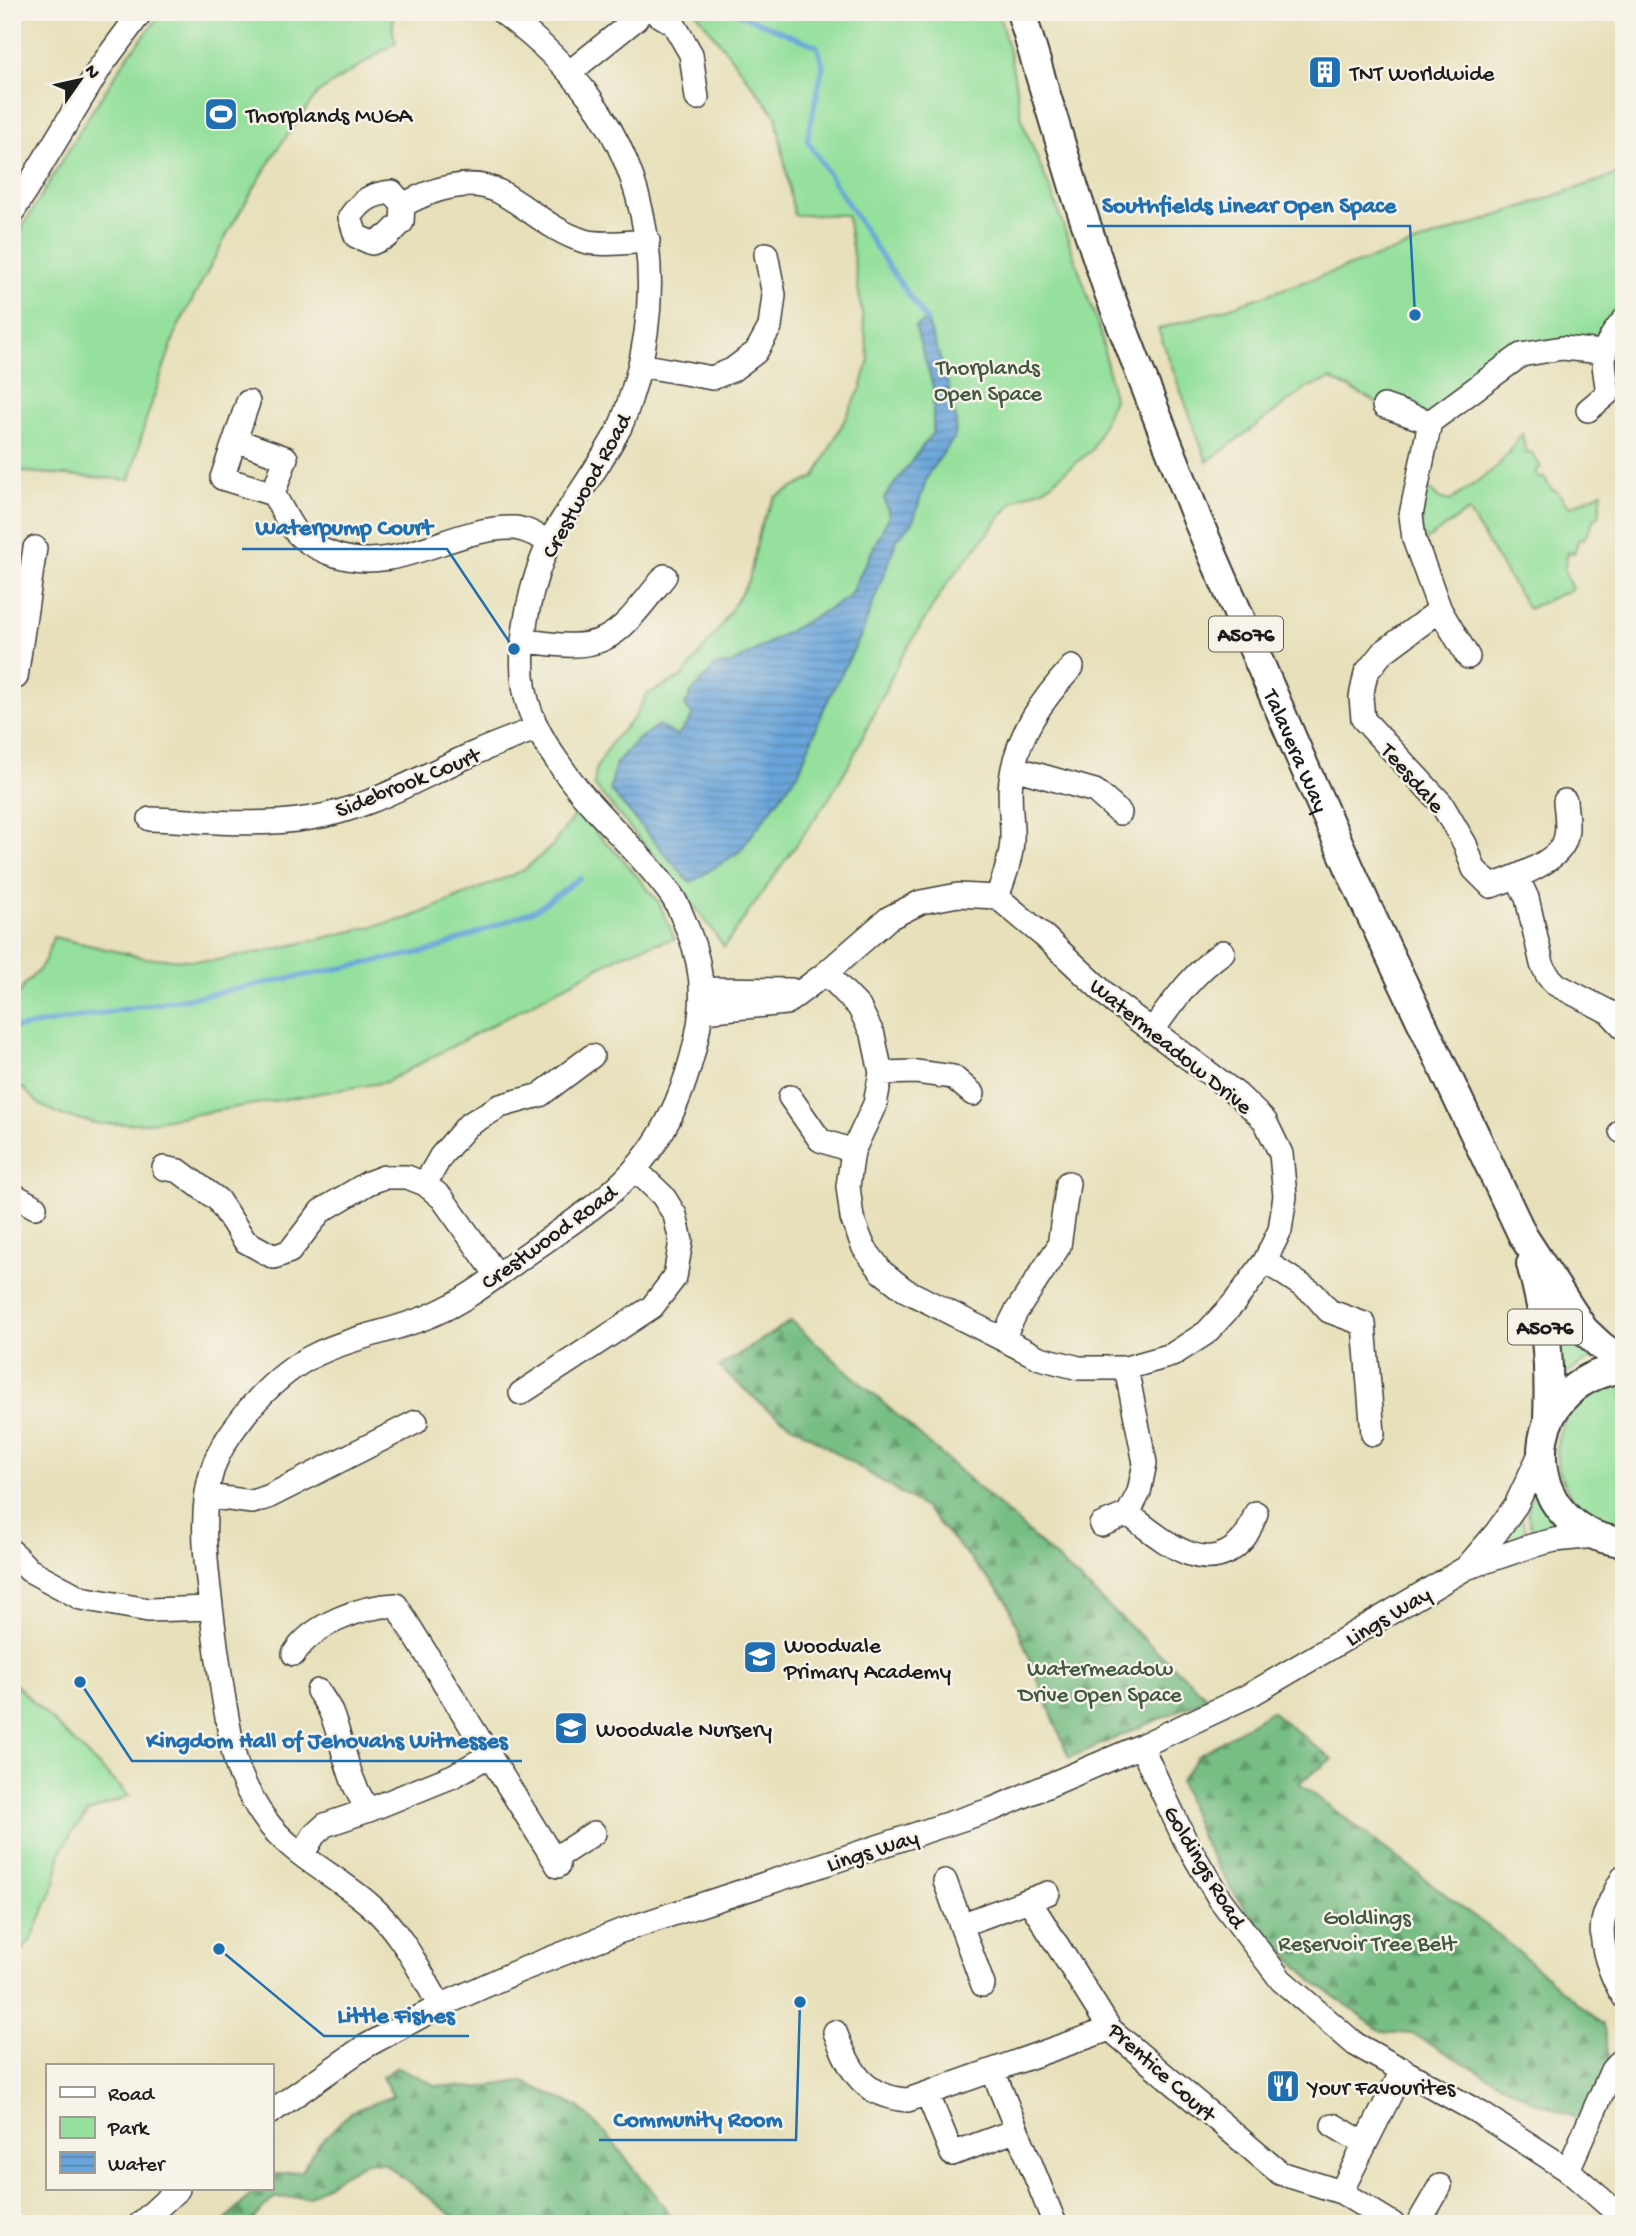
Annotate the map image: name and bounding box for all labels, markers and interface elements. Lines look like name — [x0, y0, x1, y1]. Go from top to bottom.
north arrow — [46, 46, 116, 116]
building icon: TNT Worldwide — [1306, 53, 1344, 91]
text: N — [78, 61, 104, 84]
place label: TNT Worldwide — [1348, 62, 1496, 89]
sports icon: Thorplands MUGA — [202, 95, 240, 133]
place label: Thorplands MUGA — [244, 104, 413, 131]
callout: Southfields Linear Open Space — [1087, 181, 1410, 226]
text: Southfields Linear Open Space — [1102, 193, 1398, 222]
park label: Thorplands Open Space — [934, 356, 1043, 409]
street label: Crestwood Road — [537, 408, 640, 564]
callout: Waterpump Court — [242, 504, 447, 549]
text: Waterpump Court — [254, 515, 435, 544]
road number: A5076 — [1209, 616, 1283, 652]
street label: Talavera Way — [1255, 684, 1333, 817]
street label: Teesdale — [1372, 737, 1450, 821]
street label: Sidebrook Court — [332, 742, 486, 826]
street label: Watermeadow Drive — [1083, 974, 1257, 1122]
street label: Crestwood Road — [477, 1180, 624, 1297]
road number: A5076 — [1508, 1310, 1582, 1344]
street label: Lings Way — [1341, 1582, 1436, 1654]
place label: Woodvale Primary Academy — [783, 1634, 951, 1687]
school or university icon: Woodvale Primary Academy — [741, 1638, 779, 1676]
park label: Watermeadow Drive Open Space — [1016, 1657, 1183, 1710]
school or university icon: Woodvale Nursery — [552, 1709, 590, 1747]
callout: Kingdom Hall of Jehovahs Witnesses — [132, 1716, 522, 1761]
place label: Woodvale Nursery — [596, 1718, 772, 1745]
text: Kingdom Hall of Jehovahs Witnesses — [145, 1728, 509, 1757]
street label: Goldings Road — [1156, 1802, 1251, 1935]
street label: Lings Way — [824, 1825, 922, 1880]
park label: Goldlings Reservoir Tree Belt — [1278, 1906, 1457, 1959]
callout: Little Fishes — [324, 1991, 469, 2036]
text: Little Fishes — [337, 2003, 456, 2032]
street label: Prentice Court — [1100, 2017, 1221, 2130]
legend — [46, 2064, 273, 2190]
restaurant icon: Your Favourites — [1264, 2067, 1302, 2105]
place label: Your Favourites — [1306, 2076, 1456, 2103]
text: Road — [108, 2084, 156, 2109]
callout: Community Room — [599, 2095, 796, 2140]
text: Community Room — [613, 2107, 783, 2136]
text: Park — [107, 2118, 151, 2143]
text: Water — [108, 2154, 166, 2179]

